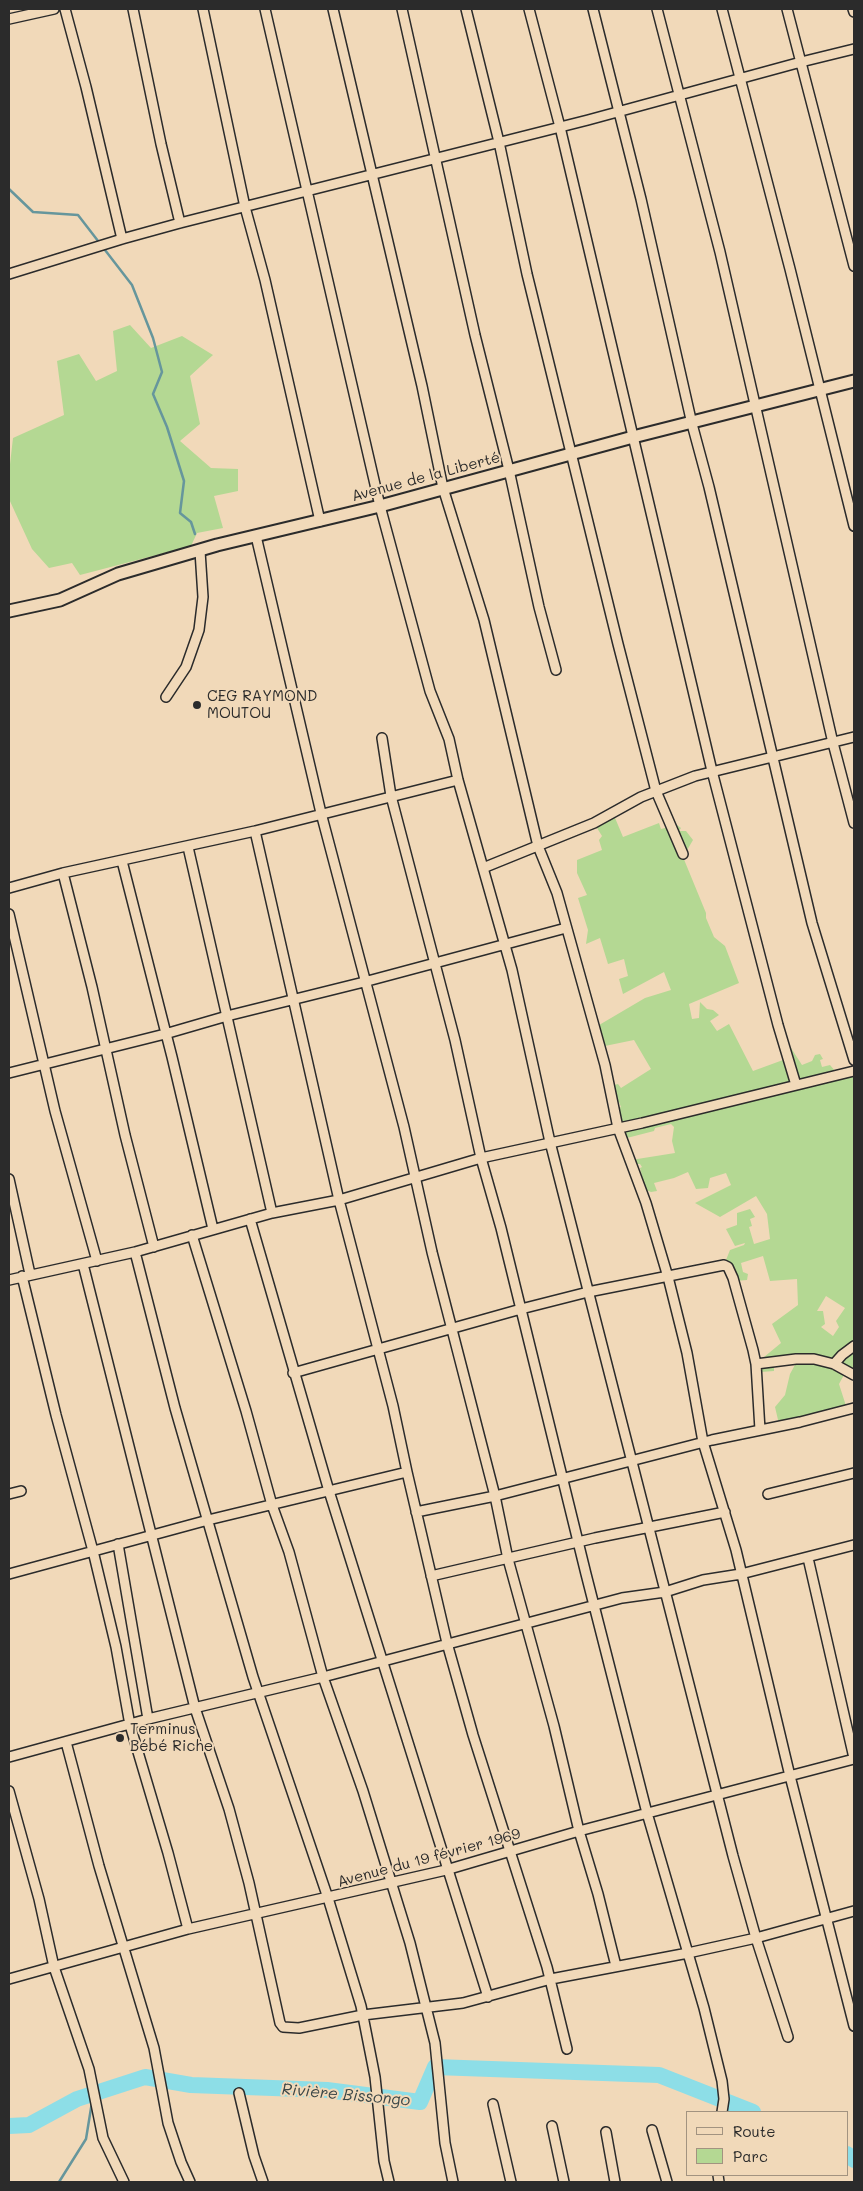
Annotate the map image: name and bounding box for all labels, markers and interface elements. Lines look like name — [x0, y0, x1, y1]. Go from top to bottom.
street label: Avenue de la Liberté — [350, 449, 502, 505]
place label: CEG RAYMOND MOUTOU — [207, 687, 317, 722]
marker: CEG RAYMOND MOUTOU — [191, 699, 203, 711]
place label: Terminus Bébé Riche — [130, 1720, 213, 1755]
marker: Terminus Bébé Riche — [114, 1732, 126, 1744]
street label: Avenue du 19 février 1969 — [335, 1825, 523, 1891]
water label: Rivière Bissongo — [281, 2080, 411, 2110]
legend — [686, 2111, 848, 2176]
text: Route — [733, 2121, 776, 2141]
text: Parc — [733, 2146, 768, 2166]

